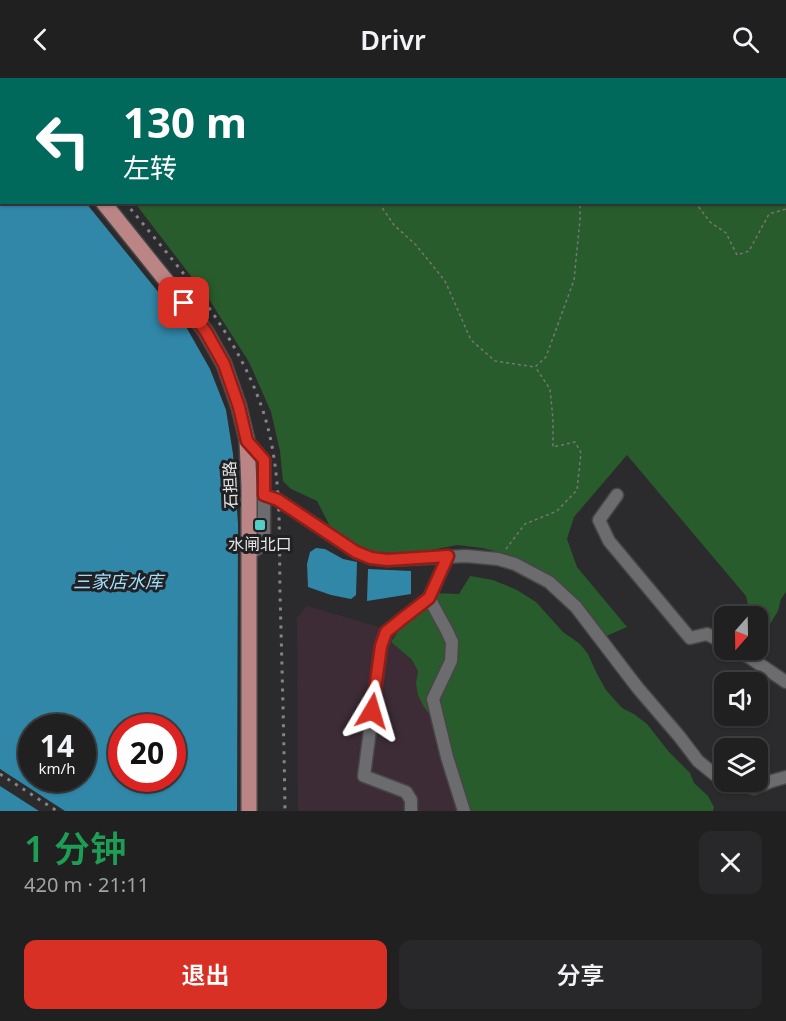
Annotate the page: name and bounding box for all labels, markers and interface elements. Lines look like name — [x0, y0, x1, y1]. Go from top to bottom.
text: Drivr — [360, 21, 426, 58]
icon: back — [24, 23, 57, 56]
icon: search — [729, 23, 762, 56]
text: 130 m — [123, 93, 247, 150]
icon: left — [24, 102, 102, 180]
text: 左转 — [123, 149, 177, 186]
pin — [158, 277, 209, 328]
icon: arrive — [167, 286, 200, 319]
street label: 石担路 — [218, 461, 242, 509]
marker: 水闸北口 — [253, 518, 267, 532]
place label: 水闸北口 — [228, 533, 292, 555]
water label: 三家店水库 — [73, 569, 166, 593]
north arrow — [714, 606, 768, 660]
map controls — [714, 606, 768, 792]
button: sound — [714, 672, 768, 726]
position arrow — [340, 679, 404, 743]
speed limit sign: 20 — [108, 714, 186, 792]
text: 14 — [40, 725, 74, 766]
button: layers — [714, 738, 768, 792]
text: km/h — [39, 758, 75, 778]
text: 1 分钟 — [24, 824, 126, 873]
button: close — [699, 831, 762, 894]
text: 420 m · 21:11 — [24, 871, 149, 898]
button: 退出 — [24, 940, 387, 1009]
button: 分享 — [399, 940, 762, 1009]

